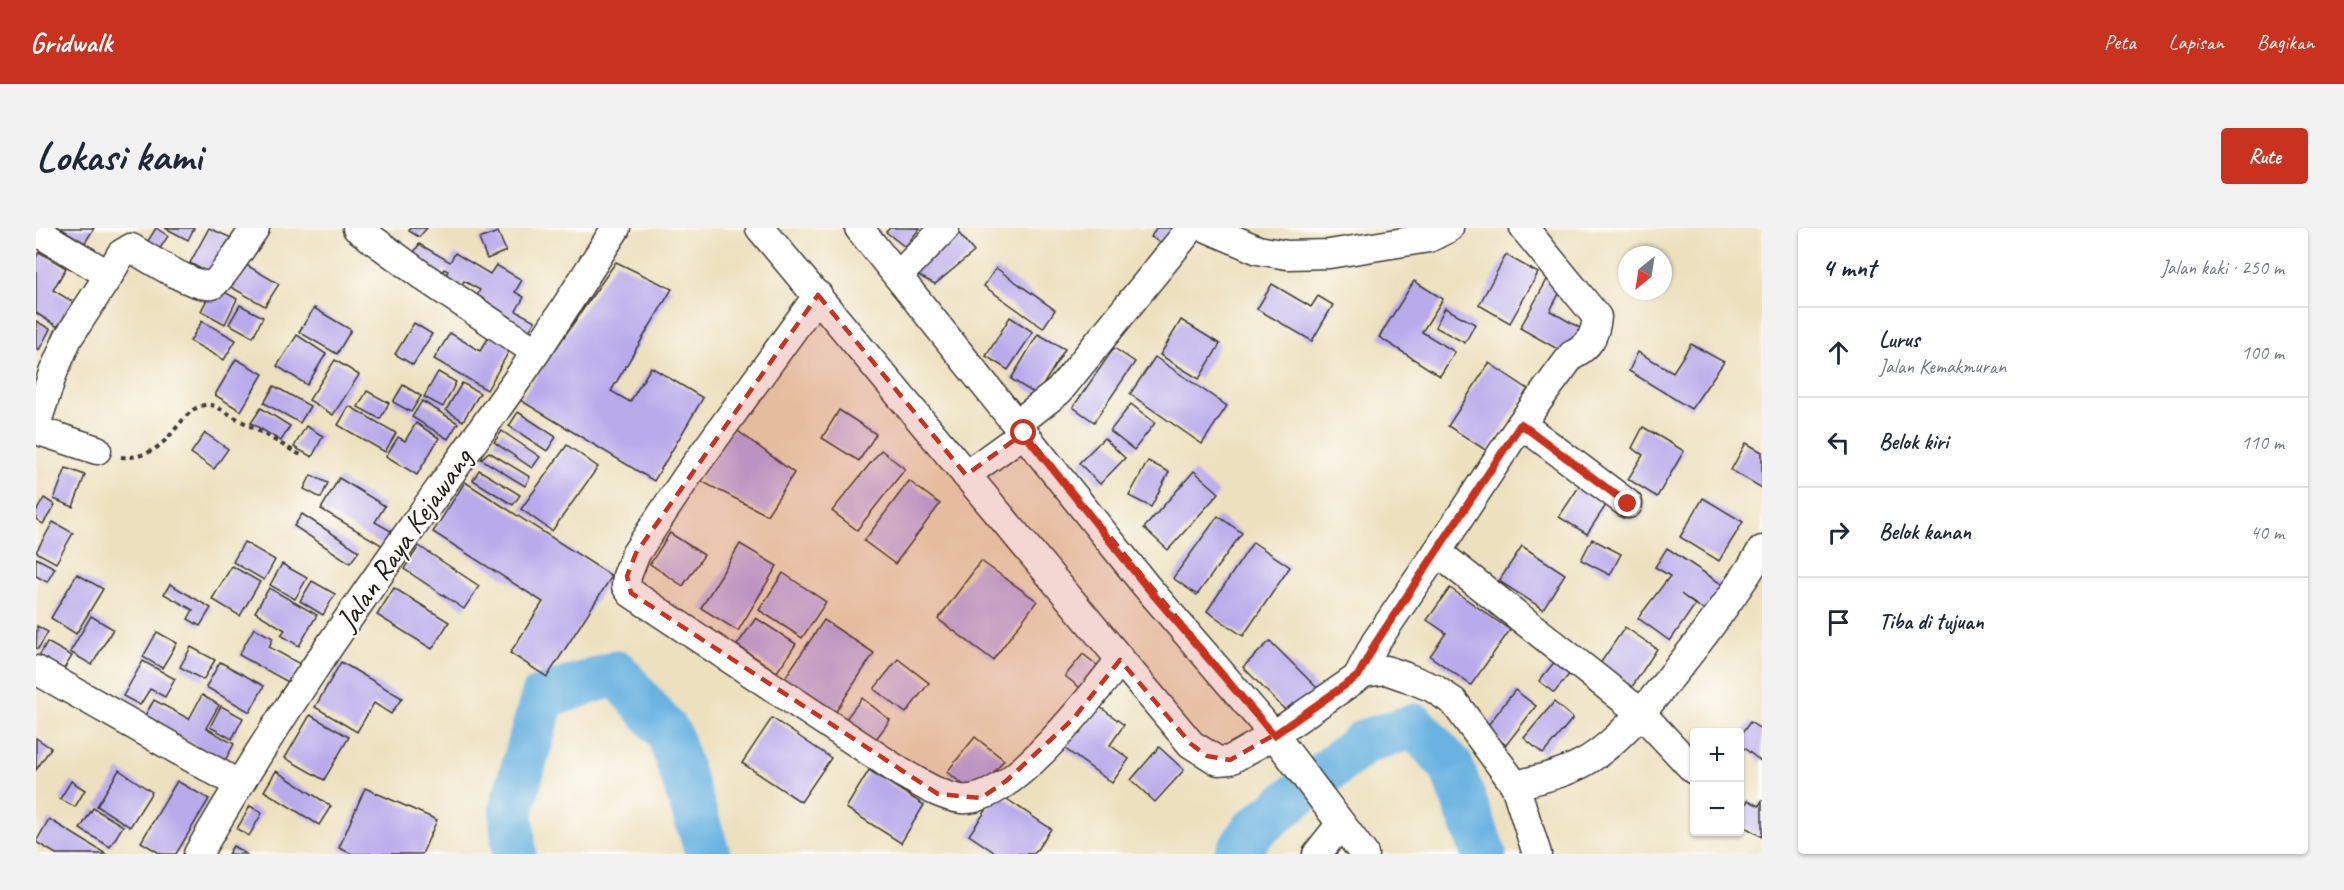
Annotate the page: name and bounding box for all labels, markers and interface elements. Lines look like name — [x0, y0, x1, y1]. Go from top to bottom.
text: Gridwalk — [30, 25, 112, 60]
text: Peta — [2104, 29, 2136, 55]
text: Lapisan — [2169, 29, 2224, 55]
text: Bagikan — [2257, 29, 2314, 55]
button: Rute — [2221, 128, 2308, 184]
text: Lokasi kami — [36, 130, 202, 183]
north arrow — [1618, 246, 1672, 300]
text: 4 mnt — [1822, 251, 1875, 284]
text: Jalan kaki · 250 m — [2161, 255, 2284, 280]
text: Lurus — [1879, 326, 1919, 354]
icon: ahead — [1822, 336, 1855, 369]
text: 100 m — [2241, 340, 2284, 365]
text: Jalan Kemakmuran — [1879, 354, 2006, 379]
route start — [1010, 419, 1036, 445]
icon: left — [1822, 426, 1855, 459]
text: Belok kiri — [1879, 428, 1948, 456]
text: 110 m — [2241, 430, 2284, 455]
street label: Jalan Raya Kejawang — [326, 440, 482, 639]
route end — [1614, 490, 1640, 516]
icon: right — [1822, 516, 1855, 549]
text: Belok kanan — [1879, 518, 1971, 546]
text: 40 m — [2250, 520, 2284, 545]
icon: arrive — [1822, 606, 1855, 639]
text: Tiba di tujuan — [1879, 608, 1984, 636]
map controls — [1690, 728, 1744, 836]
button: + — [1690, 728, 1744, 782]
button: − — [1690, 782, 1744, 836]

